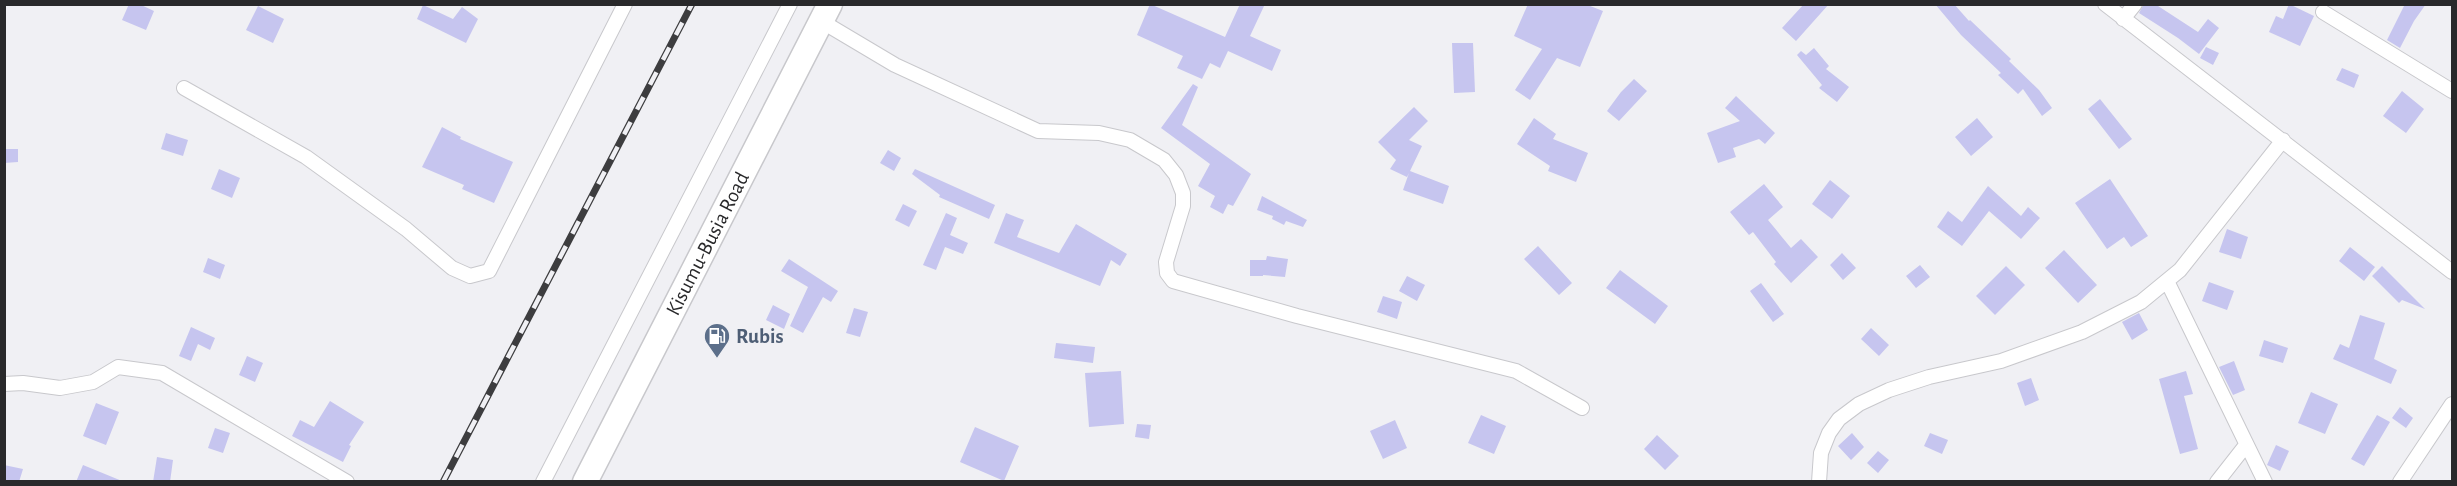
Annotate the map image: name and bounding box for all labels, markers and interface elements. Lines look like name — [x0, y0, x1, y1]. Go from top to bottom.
street label: Kisumu-Busia Road — [662, 168, 753, 319]
fuel station icon: Rubis — [702, 321, 732, 359]
place label: Rubis — [736, 326, 784, 347]

